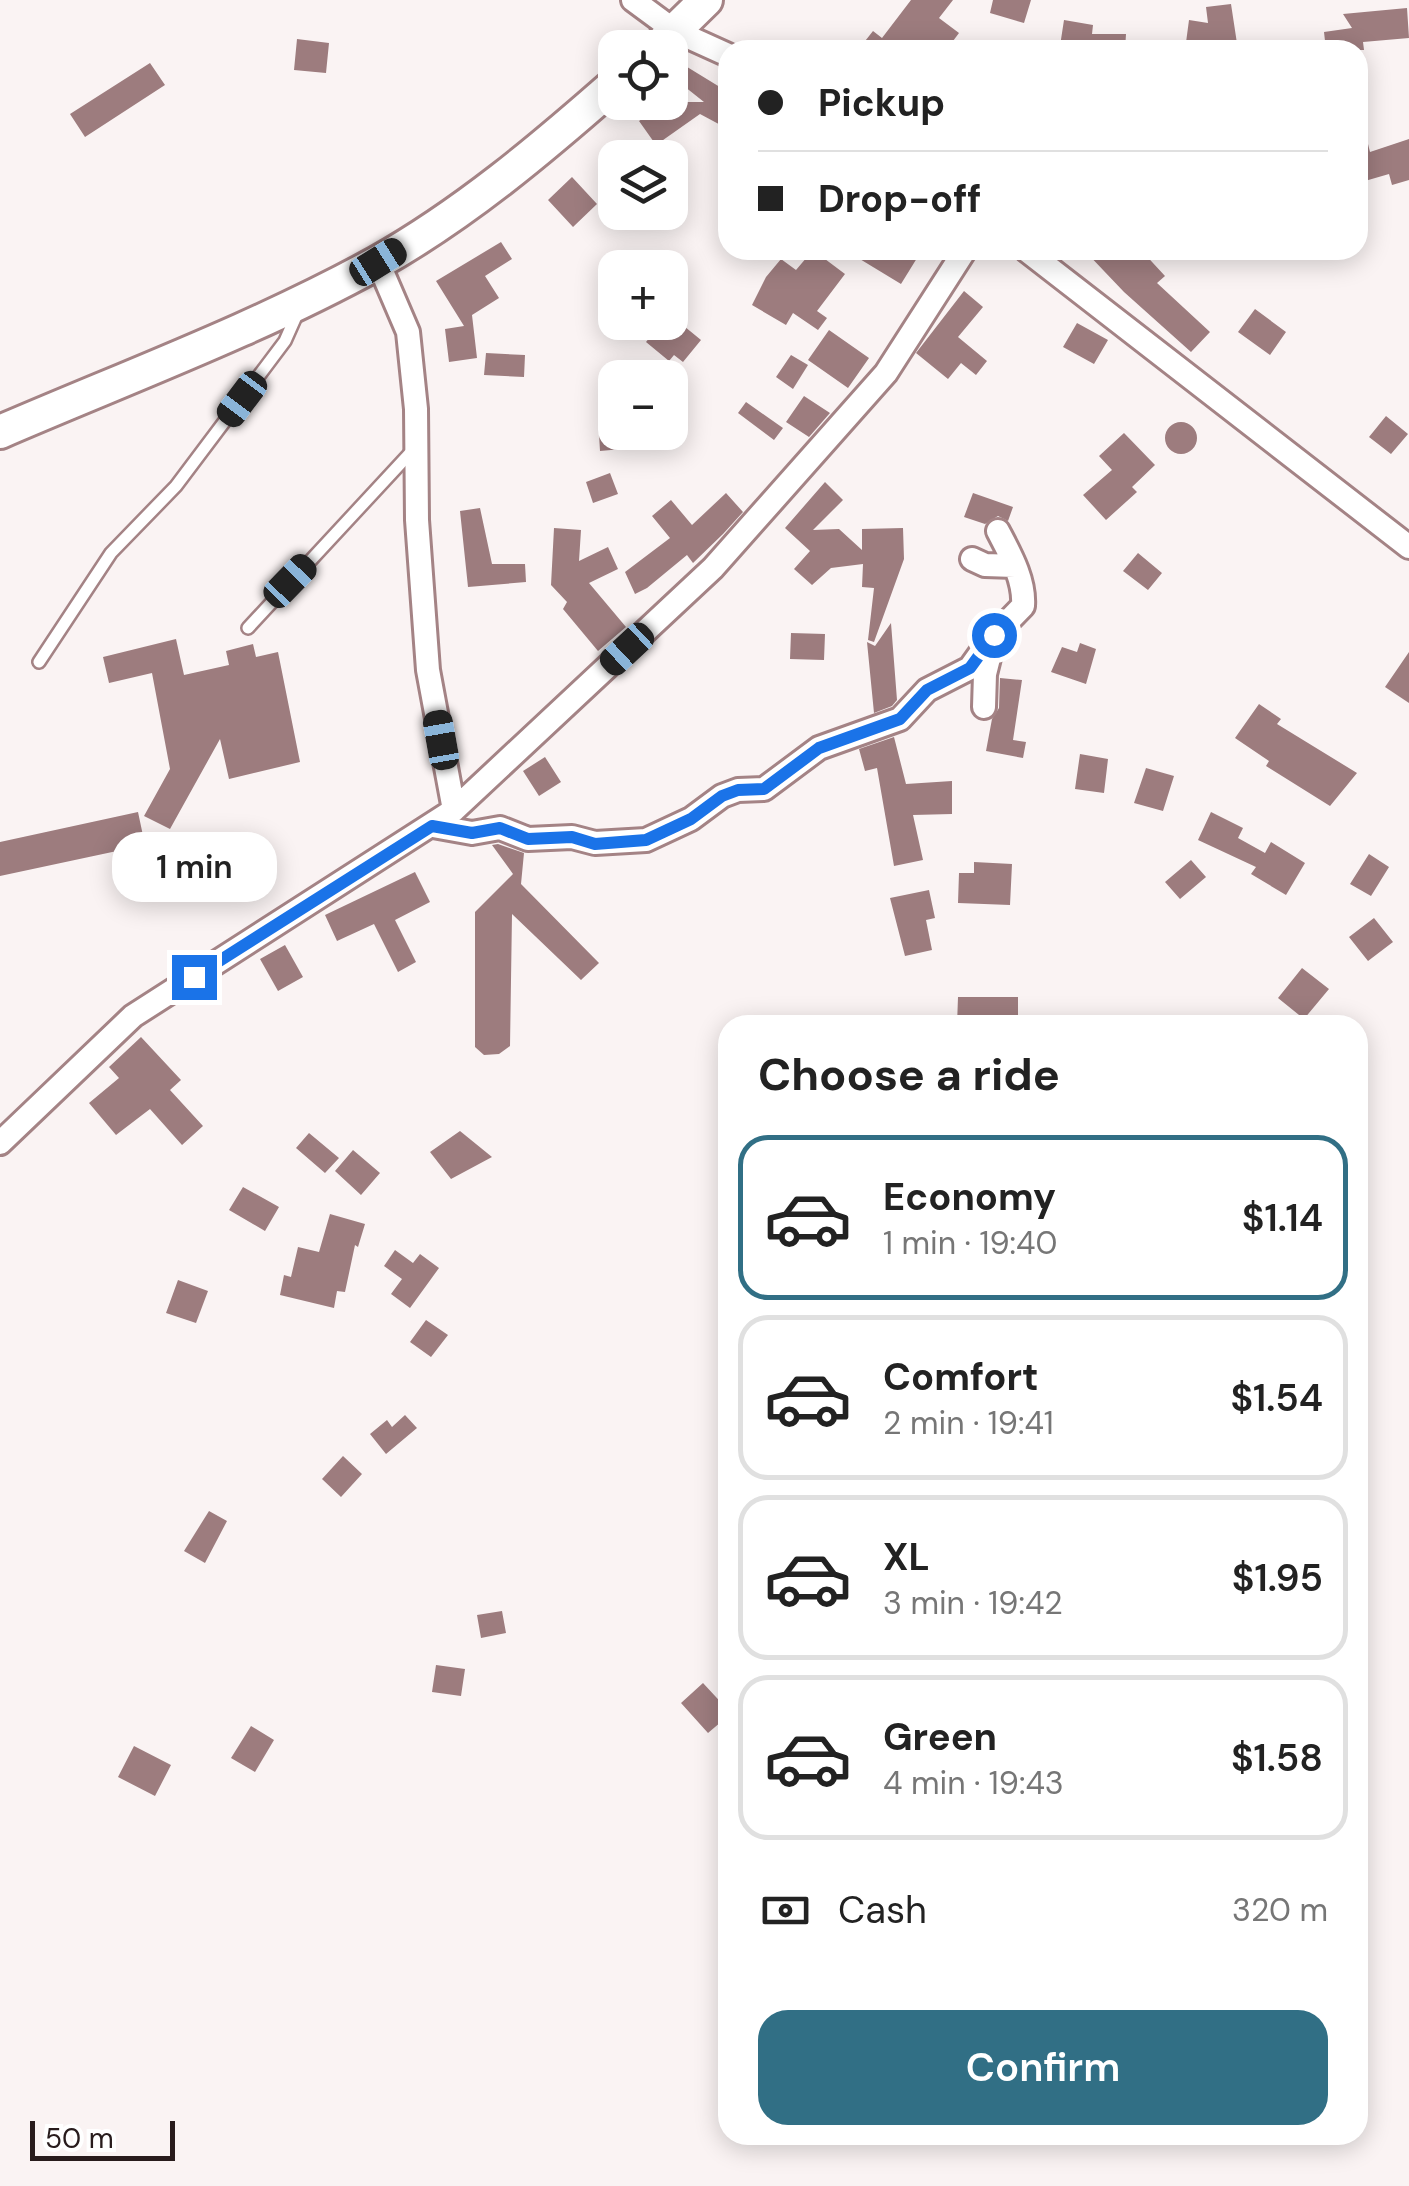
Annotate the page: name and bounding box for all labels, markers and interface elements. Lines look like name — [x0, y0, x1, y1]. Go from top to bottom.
map controls — [598, 30, 688, 450]
button: locate — [598, 30, 688, 120]
text: Pickup — [818, 78, 945, 128]
button: layers — [598, 140, 688, 230]
text: Drop-off — [818, 174, 981, 224]
car — [345, 233, 411, 291]
button: + — [598, 250, 688, 340]
button: − — [598, 360, 688, 450]
car — [212, 366, 272, 432]
car — [258, 549, 322, 613]
route start — [972, 613, 1017, 658]
car — [595, 618, 659, 680]
car — [421, 708, 461, 772]
callout: 1 min — [111, 832, 276, 902]
text: 1 min — [156, 846, 233, 888]
route end — [172, 955, 217, 1000]
text: Choose a ride — [758, 1045, 1060, 1104]
text: Economy — [883, 1172, 1056, 1222]
icon: car — [763, 1173, 853, 1263]
text: $1.14 — [1242, 1193, 1323, 1243]
text: 1 min · 19:40 — [883, 1222, 1057, 1264]
text: Comfort — [883, 1352, 1039, 1402]
icon: car — [763, 1353, 853, 1443]
text: $1.54 — [1230, 1373, 1323, 1423]
text: 2 min · 19:41 — [883, 1402, 1054, 1444]
text: XL — [883, 1532, 930, 1582]
icon: car — [763, 1533, 853, 1623]
text: $1.95 — [1232, 1553, 1323, 1603]
text: 3 min · 19:42 — [883, 1582, 1063, 1624]
text: Green — [883, 1712, 997, 1762]
icon: car — [763, 1713, 853, 1803]
text: $1.58 — [1231, 1733, 1323, 1783]
text: 4 min · 19:43 — [883, 1762, 1064, 1804]
icon: cash — [758, 1883, 813, 1938]
text: Cash — [838, 1885, 927, 1935]
text: 320 m — [1232, 1889, 1328, 1931]
button: Confirm — [758, 2010, 1328, 2125]
scale bar — [30, 2116, 175, 2160]
text: 50 m — [45, 2120, 114, 2157]

